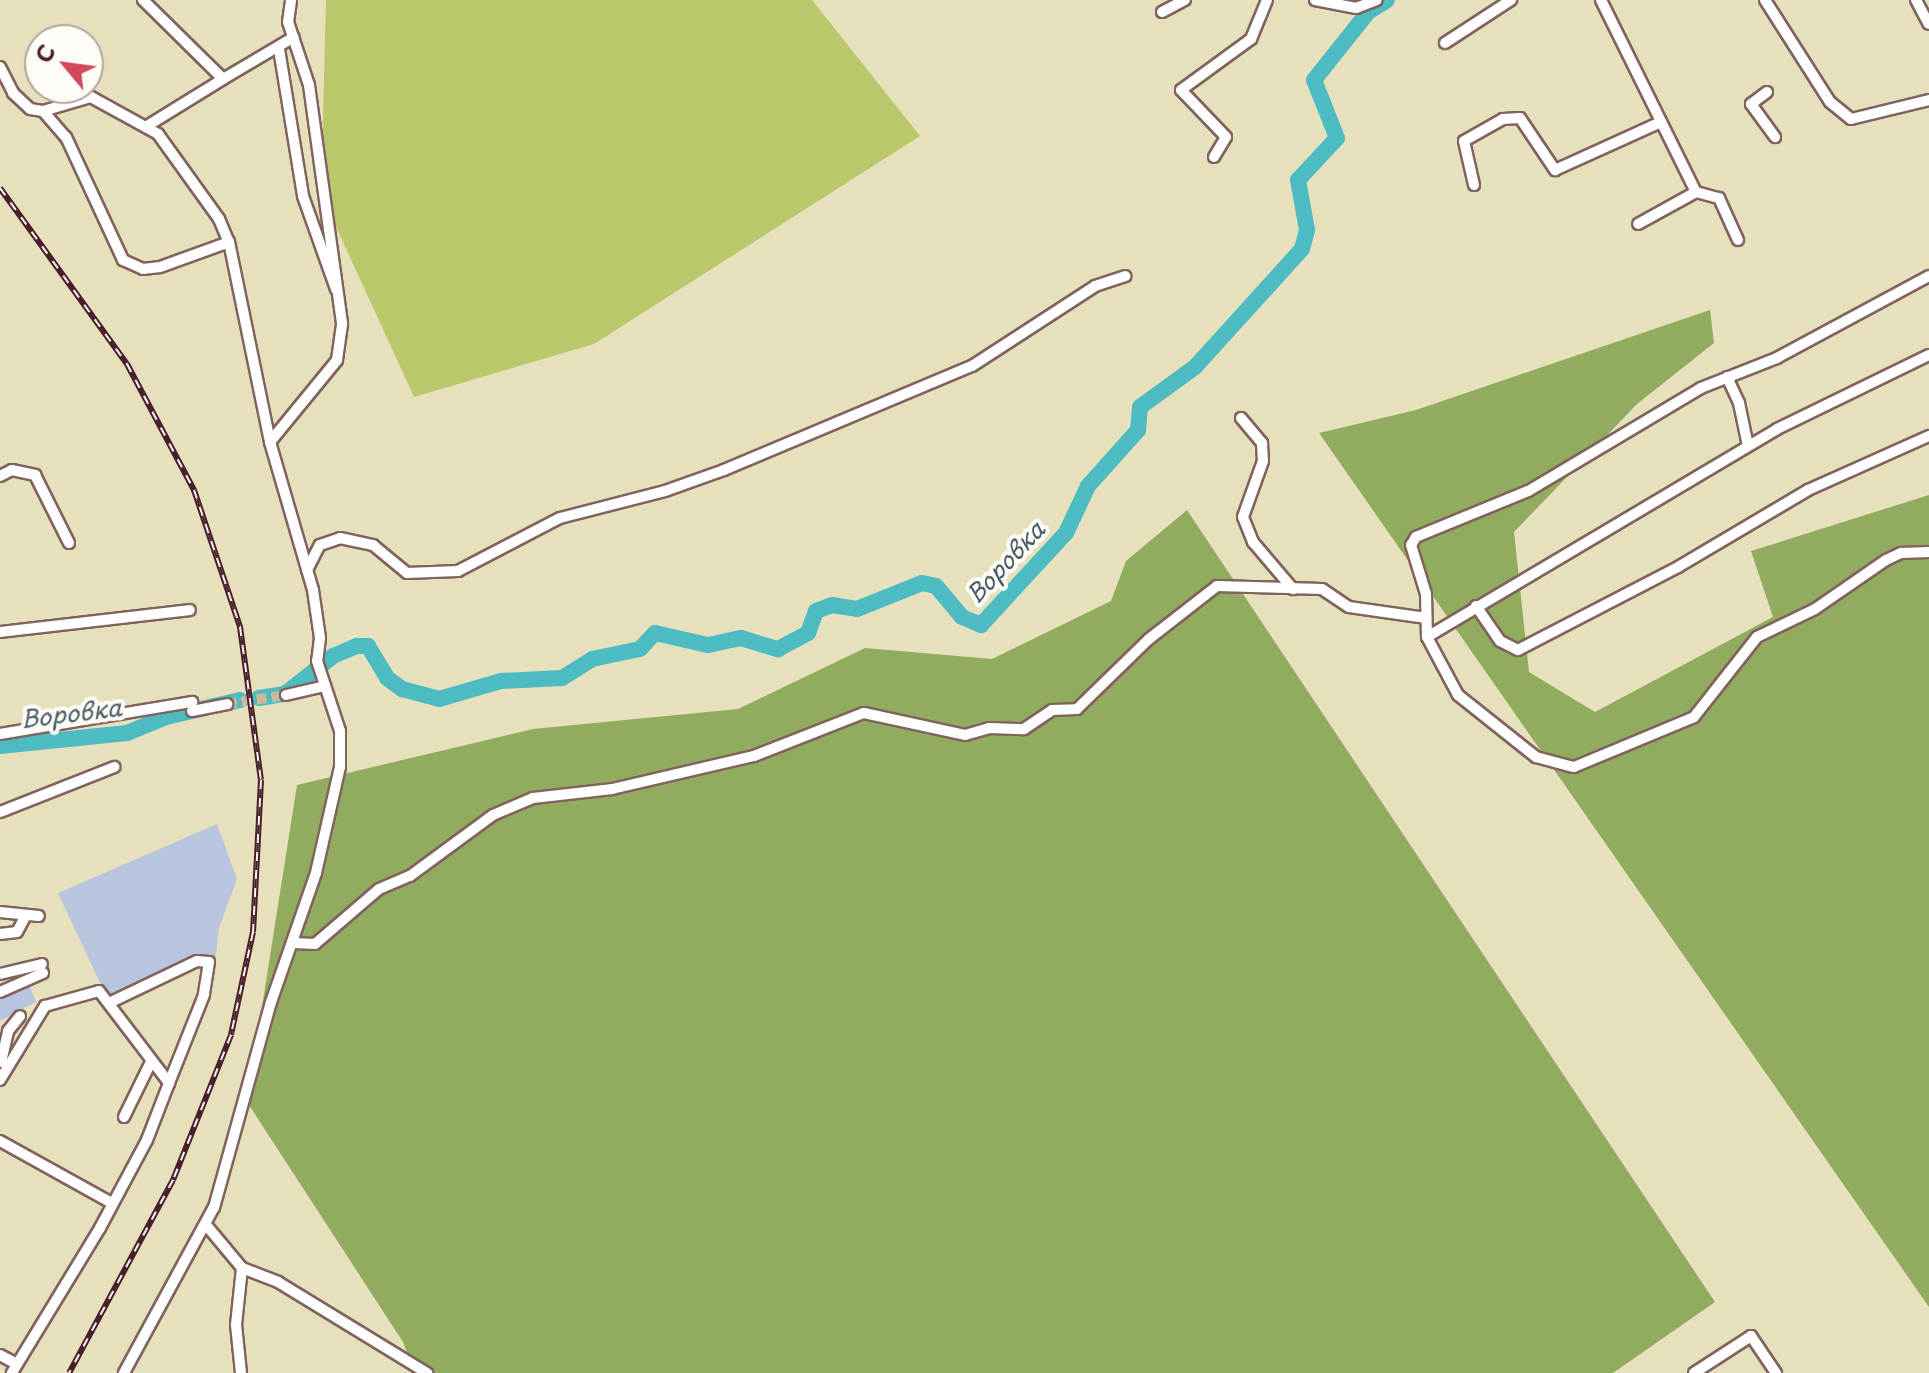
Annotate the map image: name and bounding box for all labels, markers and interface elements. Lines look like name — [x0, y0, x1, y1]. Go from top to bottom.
north arrow — [24, 24, 104, 104]
text: С — [26, 38, 63, 68]
water label: Воровка — [960, 515, 1050, 609]
water label: Воровка — [19, 693, 123, 733]

